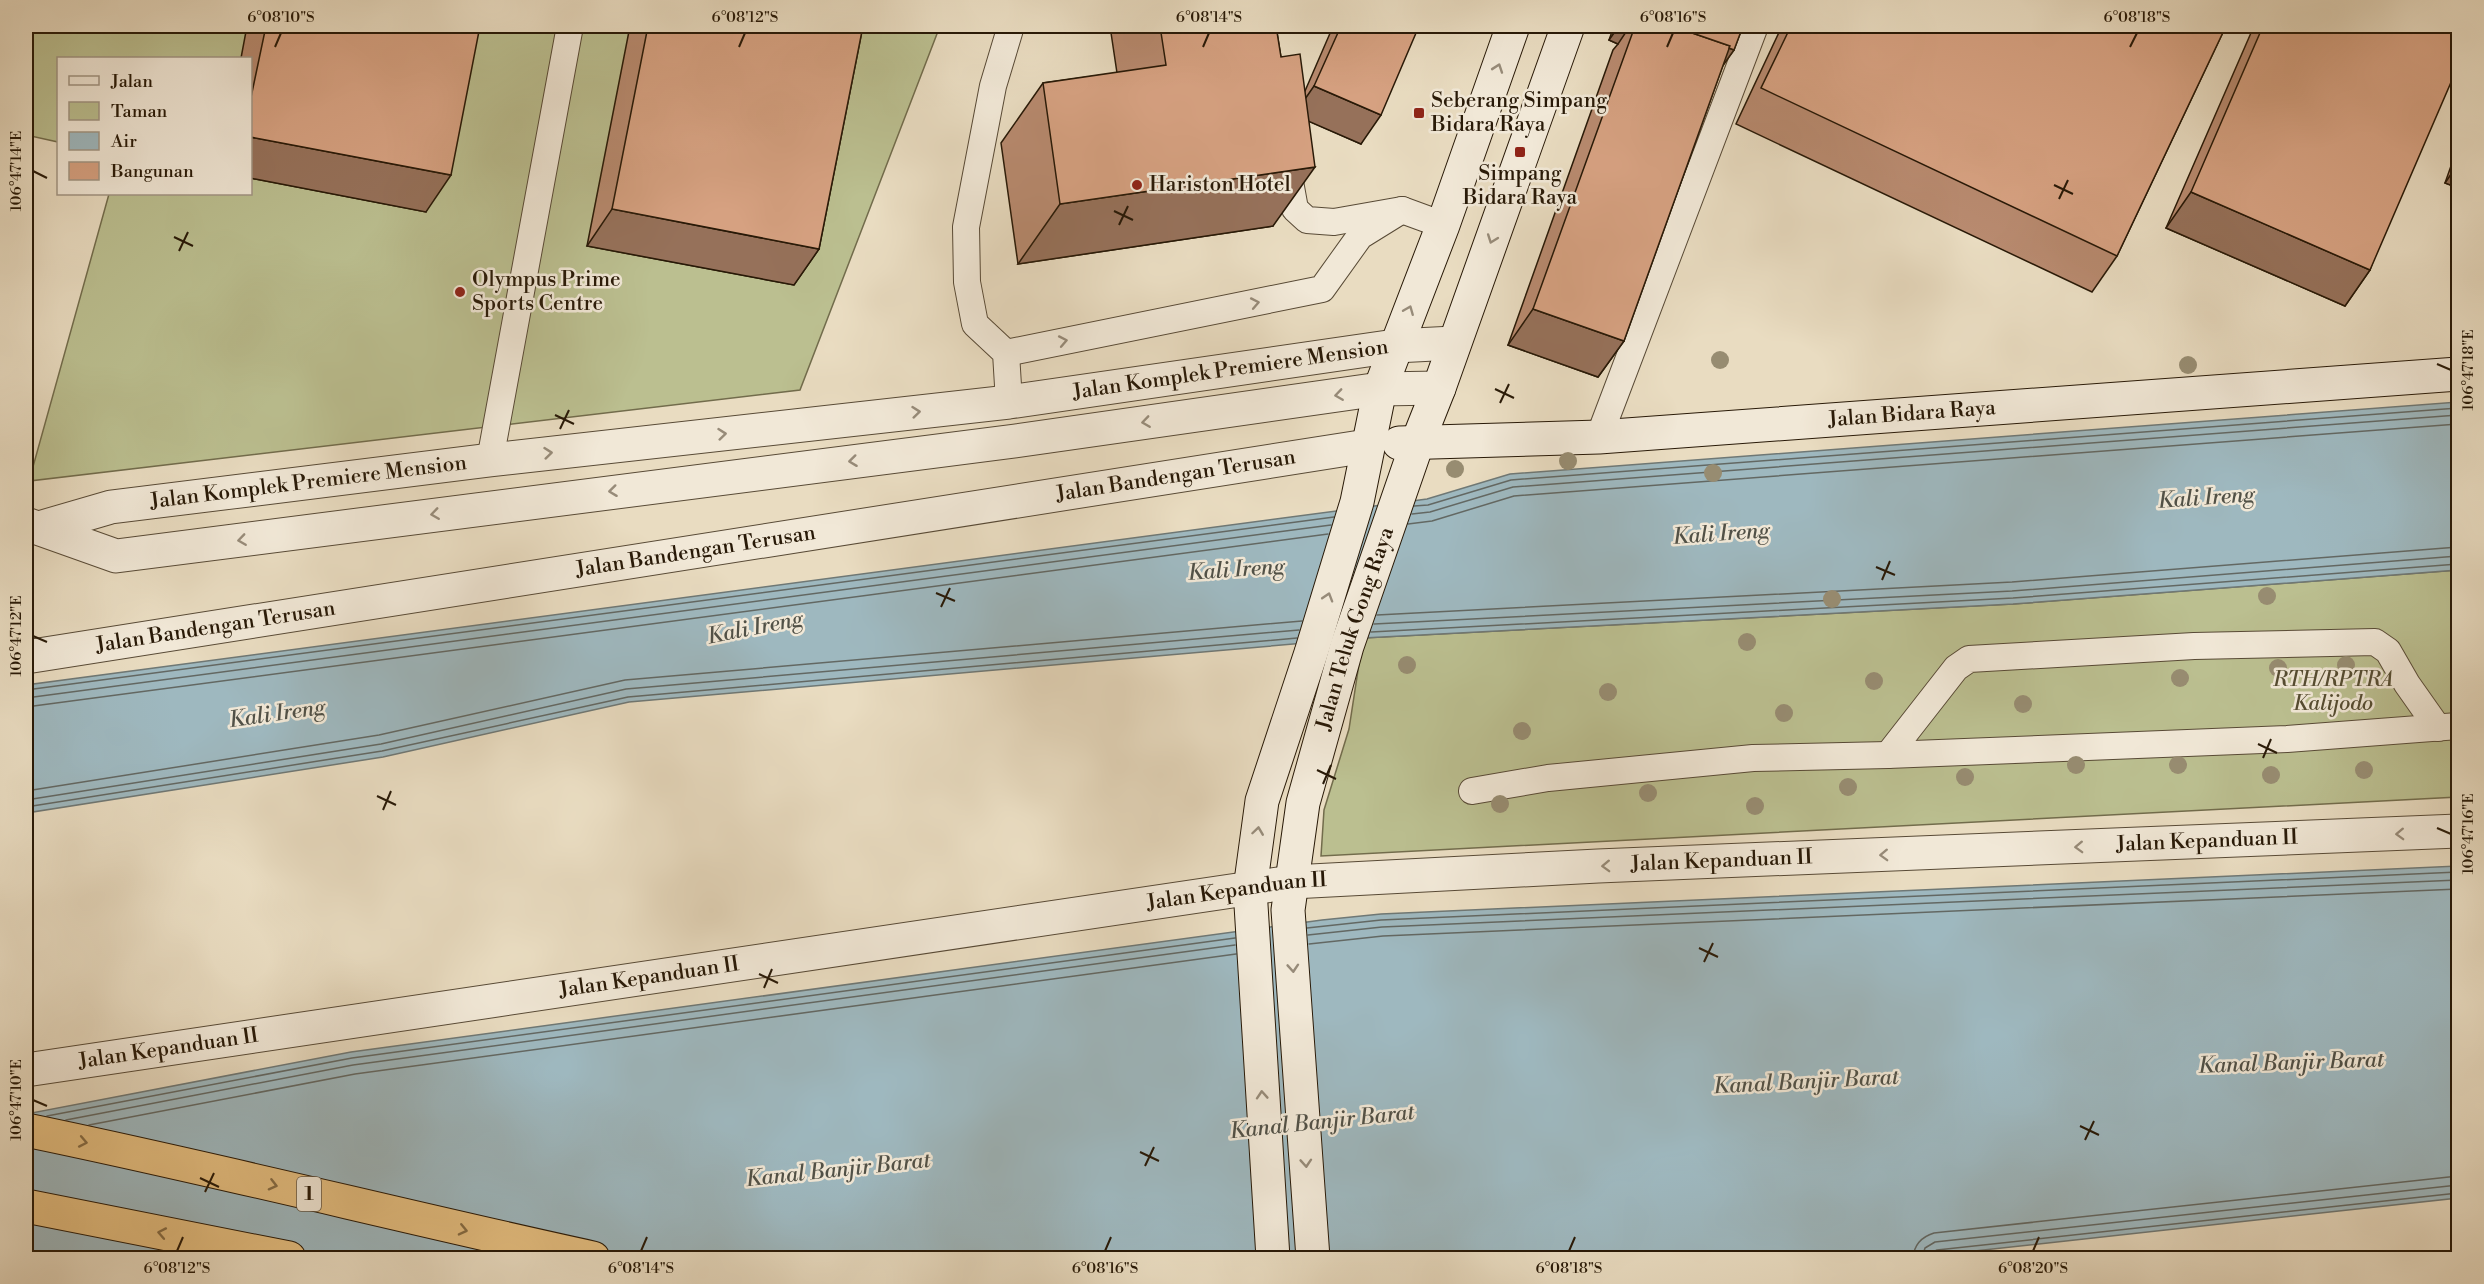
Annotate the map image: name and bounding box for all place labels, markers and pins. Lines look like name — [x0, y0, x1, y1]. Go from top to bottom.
place label: Seberang Simpang Bidara Raya — [1430, 88, 1607, 138]
marker: Seberang Simpang Bidara Raya — [1412, 106, 1426, 120]
marker: Simpang Bidara Raya — [1513, 145, 1527, 159]
place label: Simpang Bidara Raya — [1462, 161, 1578, 211]
place label: Hariston Hotel — [1149, 172, 1291, 198]
marker: Hariston Hotel — [1130, 178, 1144, 192]
place label: Olympus Prime Sports Centre — [472, 267, 621, 317]
marker: Olympus Prime Sports Centre — [453, 285, 467, 299]

